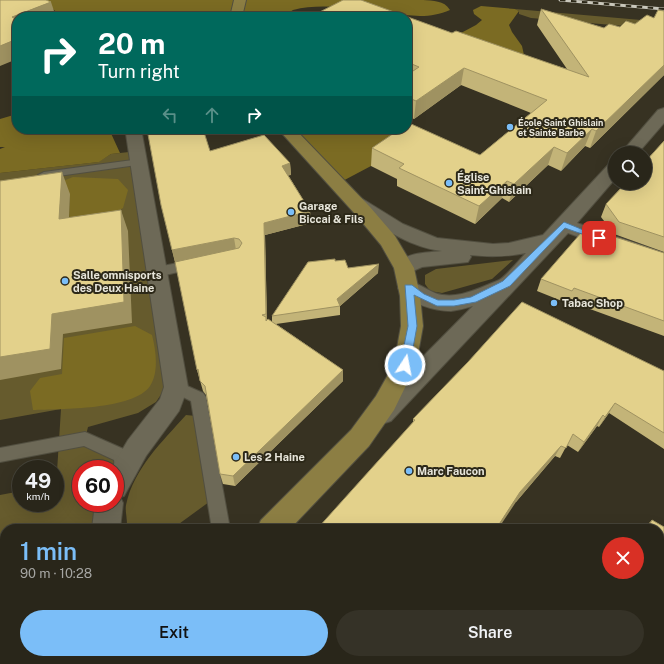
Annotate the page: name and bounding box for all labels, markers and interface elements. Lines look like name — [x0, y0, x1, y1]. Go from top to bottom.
text: 20 m — [98, 27, 165, 60]
icon: right — [32, 28, 84, 80]
text: Turn right — [98, 61, 180, 82]
icon: left — [159, 104, 181, 126]
icon: ahead — [201, 104, 223, 126]
icon: right — [243, 104, 265, 126]
place label: École Saint Ghislain et Sainte Barbe — [518, 117, 603, 138]
marker: École Saint Ghislain et Sainte Barbe — [505, 122, 515, 132]
map controls — [608, 146, 652, 190]
button: search — [608, 146, 652, 190]
place label: Église Saint-Ghislain — [457, 170, 532, 196]
marker: Église Saint-Ghislain — [444, 178, 454, 188]
place label: Garage Biccai & Fils — [299, 200, 363, 225]
marker: Garage Biccai & Fils — [286, 207, 296, 217]
pin — [582, 221, 616, 255]
icon: arrive — [588, 227, 610, 249]
place label: Salle omnisports des Deux Haine — [73, 269, 162, 294]
marker: Salle omnisports des Deux Haine — [60, 276, 70, 286]
place label: Tabac Shop — [562, 297, 623, 309]
marker: Tabac Shop — [549, 298, 559, 308]
position arrow — [384, 344, 426, 386]
place label: Les 2 Haine — [244, 451, 305, 463]
marker: Les 2 Haine — [231, 452, 241, 462]
speed limit sign: 60 — [72, 460, 124, 512]
place label: Marc Faucon — [417, 465, 485, 477]
marker: Marc Faucon — [404, 466, 414, 476]
text: 49 — [25, 469, 51, 493]
text: km/h — [26, 490, 50, 502]
text: 1 min — [20, 537, 77, 565]
button: close — [602, 537, 644, 579]
text: 90 m · 10:28 — [20, 566, 92, 581]
button: Exit — [20, 610, 328, 656]
button: Share — [336, 610, 644, 656]

